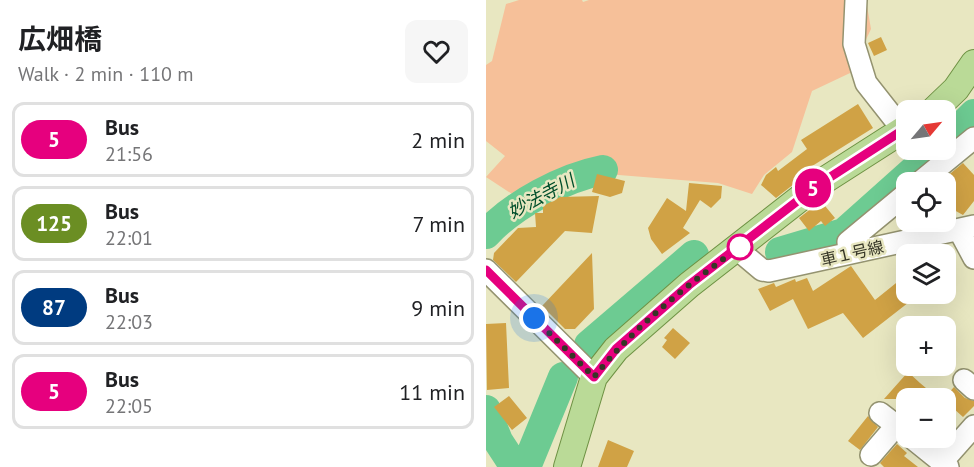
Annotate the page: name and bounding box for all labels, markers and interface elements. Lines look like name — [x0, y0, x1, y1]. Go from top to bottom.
text: 広畑橋 — [18, 20, 102, 57]
button: heart — [405, 20, 468, 83]
text: Walk · 2 min · 110 m — [18, 61, 194, 87]
north arrow — [896, 100, 956, 160]
map controls — [896, 100, 956, 448]
text: Bus — [105, 113, 139, 141]
text: 5 — [48, 126, 60, 153]
text: 2 min — [411, 126, 465, 154]
text: 21:56 — [105, 141, 153, 167]
water label: 妙法寺川 — [504, 168, 580, 223]
line badge: 5 — [794, 168, 832, 207]
button: locate — [896, 172, 956, 232]
text: 5 — [807, 175, 819, 202]
text: Bus — [105, 197, 139, 225]
text: 125 — [36, 210, 72, 237]
text: 7 min — [413, 210, 465, 238]
text: 22:01 — [105, 225, 153, 251]
unlabelled marker — [727, 234, 753, 260]
street label: 車１号線 — [819, 236, 885, 270]
button: layers — [896, 244, 956, 304]
text: Bus — [105, 281, 139, 309]
text: 87 — [42, 294, 66, 321]
text: 9 min — [411, 294, 465, 322]
your location — [519, 303, 549, 333]
text: 22:03 — [105, 309, 153, 335]
button: + — [896, 316, 956, 376]
text: Bus — [105, 365, 139, 393]
text: 5 — [48, 378, 60, 405]
text: 11 min — [399, 378, 465, 406]
button: − — [896, 388, 956, 448]
text: 22:05 — [105, 393, 153, 419]

